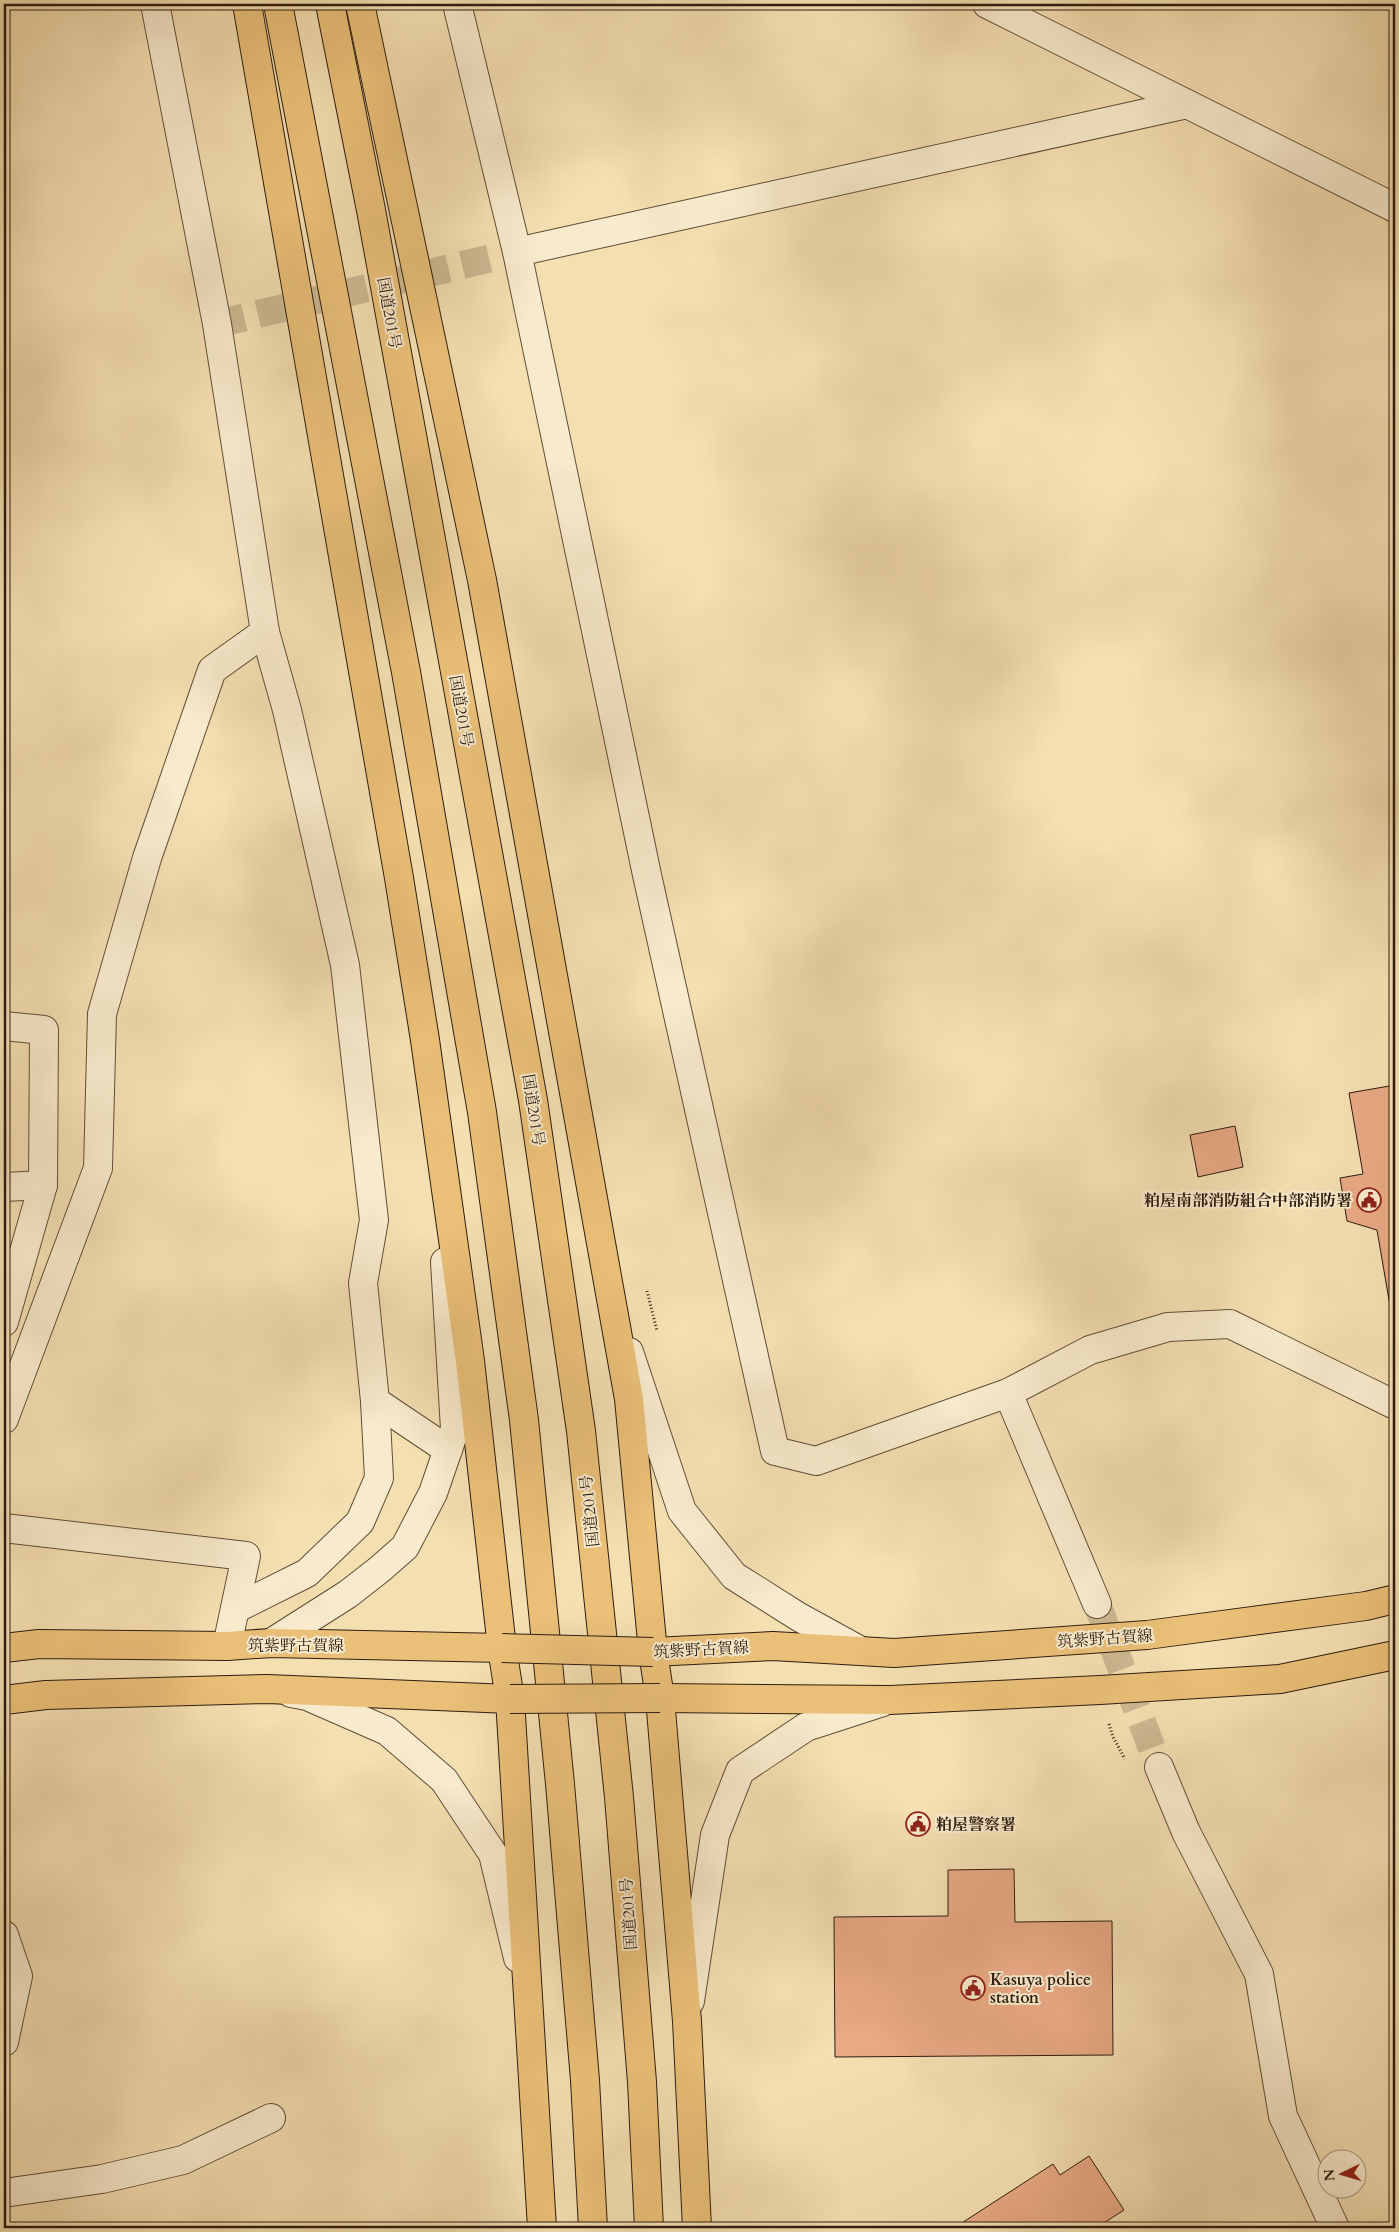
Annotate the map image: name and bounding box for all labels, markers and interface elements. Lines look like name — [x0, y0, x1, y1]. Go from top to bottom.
street label: 国道201号 — [372, 276, 406, 351]
street label: 国道201号 — [444, 674, 478, 749]
street label: 国道201号 — [516, 1073, 550, 1148]
public building icon: 粕屋南部消防組合中部消防署 — [1356, 1187, 1382, 1213]
place label: 粕屋南部消防組合中部消防署 — [1144, 1190, 1352, 1212]
street label: 国道201号 — [575, 1474, 605, 1548]
street label: 筑紫野古賀線 — [1056, 1625, 1154, 1653]
street label: 筑紫野古賀線 — [248, 1635, 344, 1657]
street label: 筑紫野古賀線 — [653, 1637, 750, 1663]
public building icon: 粕屋警察署 — [905, 1811, 931, 1837]
place label: 粕屋警察署 — [936, 1814, 1016, 1836]
street label: 国道201号 — [615, 1877, 643, 1951]
place label: Kasuya police station — [990, 1969, 1091, 2009]
public building icon: Kasuya police station — [960, 1975, 986, 2001]
north arrow — [1316, 2150, 1366, 2200]
text: N — [1320, 2168, 1340, 2182]

